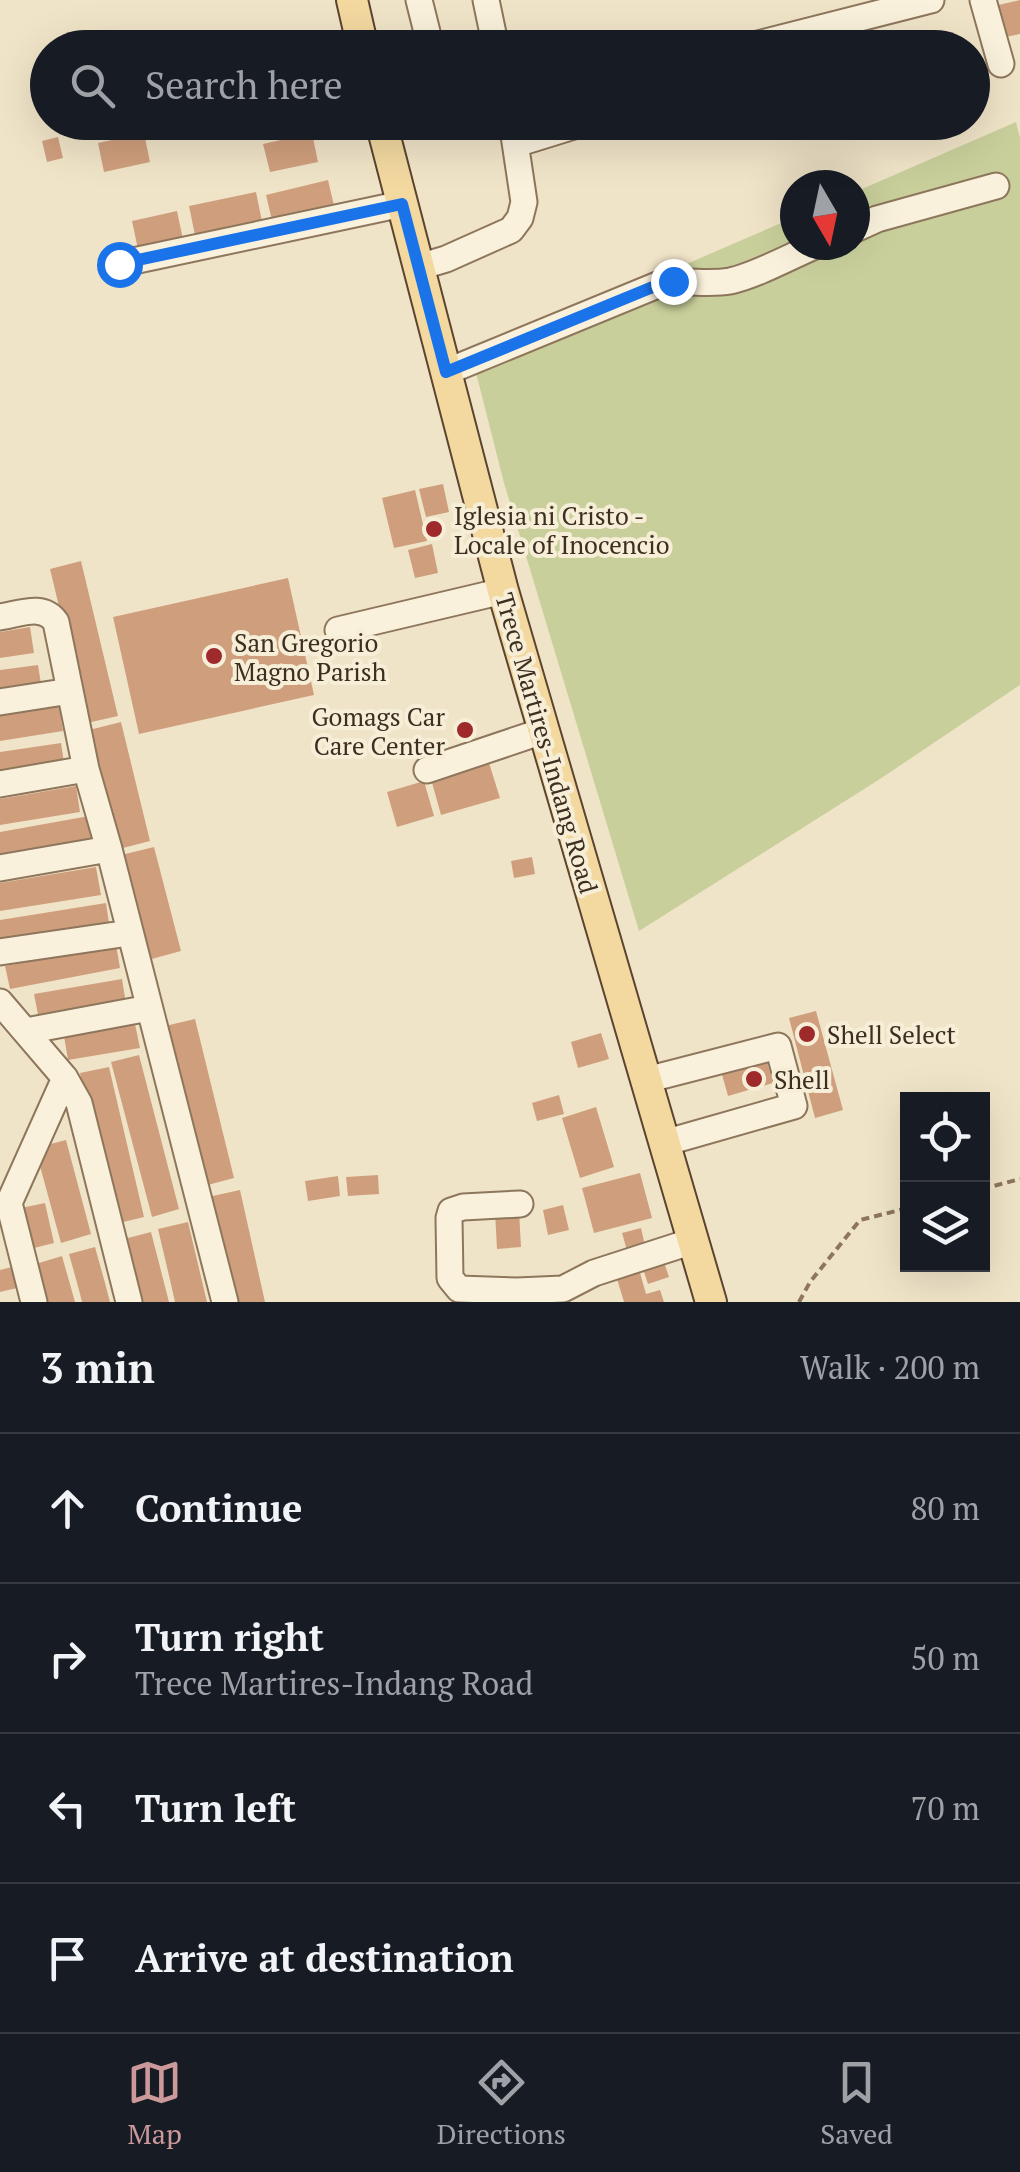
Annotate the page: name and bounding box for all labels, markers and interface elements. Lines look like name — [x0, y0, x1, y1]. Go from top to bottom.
search box — [30, 30, 990, 140]
icon: search — [65, 58, 120, 113]
text: Search here — [145, 60, 343, 110]
north arrow — [780, 170, 870, 260]
route start — [97, 242, 143, 288]
route end — [651, 259, 697, 305]
place label: Iglesia ni Cristo - Locale of Inocencio — [454, 499, 670, 561]
marker: Iglesia ni Cristo - Locale of Inocencio — [423, 518, 445, 540]
street label: Trece Martires-Indang Road — [488, 589, 606, 897]
place label: San Gregorio Magno Parish — [234, 626, 387, 688]
marker: San Gregorio Magno Parish — [203, 645, 225, 667]
place label: Gomags Car Care Center — [311, 700, 445, 762]
marker: Gomags Car Care Center — [454, 719, 476, 741]
place label: Shell Select — [827, 1018, 956, 1051]
marker: Shell Select — [796, 1023, 818, 1045]
place label: Shell — [774, 1063, 830, 1096]
marker: Shell — [743, 1068, 765, 1090]
map controls — [900, 1092, 990, 1272]
button: locate — [900, 1092, 990, 1182]
button: layers — [900, 1182, 990, 1272]
text: 3 min — [40, 1339, 155, 1395]
text: Walk · 200 m — [800, 1346, 980, 1388]
icon: ahead — [40, 1481, 95, 1536]
text: Continue — [135, 1483, 302, 1533]
text: 80 m — [910, 1487, 980, 1529]
text: Turn right — [135, 1612, 324, 1662]
icon: right — [40, 1631, 95, 1686]
text: 50 m — [910, 1637, 980, 1679]
text: Trece Martires-Indang Road — [135, 1662, 533, 1704]
icon: left — [40, 1781, 95, 1836]
text: Turn left — [135, 1783, 296, 1833]
text: 70 m — [910, 1787, 980, 1829]
icon: arrive — [40, 1931, 95, 1986]
text: Arrive at destination — [135, 1933, 514, 1983]
tab: Map — [127, 2055, 182, 2152]
tab: Directions — [437, 2055, 566, 2152]
tab: Saved — [820, 2055, 893, 2152]

